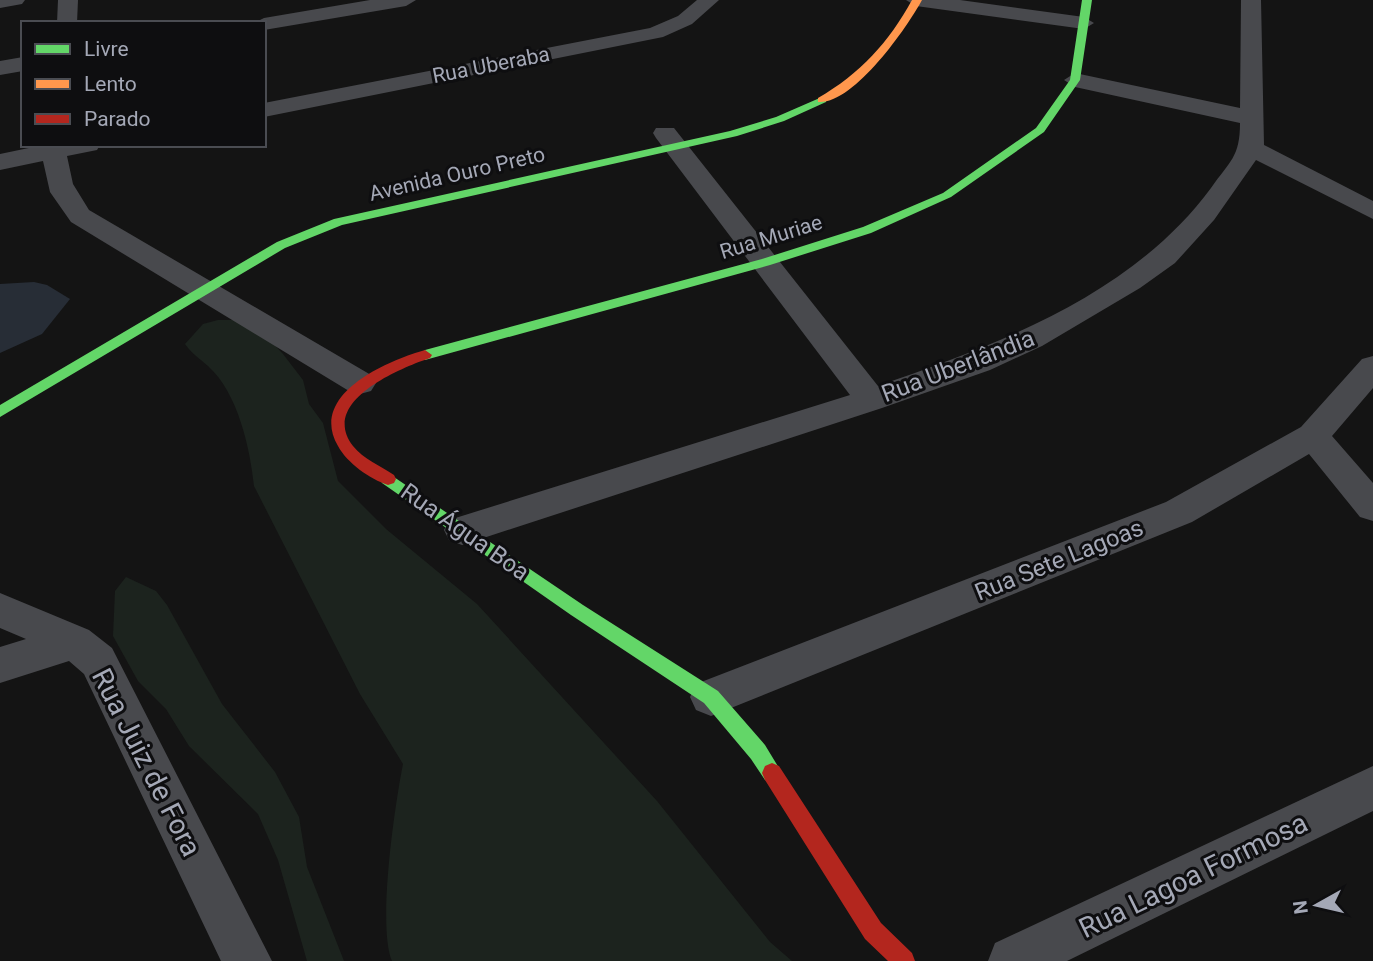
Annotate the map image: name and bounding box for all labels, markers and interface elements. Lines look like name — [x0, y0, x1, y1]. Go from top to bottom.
legend — [21, 21, 266, 147]
text: Livre — [84, 37, 129, 61]
street label: Rua Uberaba — [430, 42, 552, 88]
text: Lento — [84, 72, 137, 96]
text: Parado — [84, 107, 151, 131]
street label: Avenida Ouro Preto — [367, 142, 547, 206]
street label: Rua Muriae — [717, 210, 825, 264]
street label: Rua Uberlândia — [878, 324, 1038, 408]
street label: Rua Água Boa — [395, 477, 535, 587]
street label: Rua Sete Lagoas — [971, 513, 1147, 607]
street label: Rua Juiz de Fora — [85, 663, 208, 862]
street label: Rua Lagoa Formosa — [1074, 806, 1313, 945]
north arrow — [1282, 870, 1352, 940]
text: N — [1288, 899, 1313, 916]

